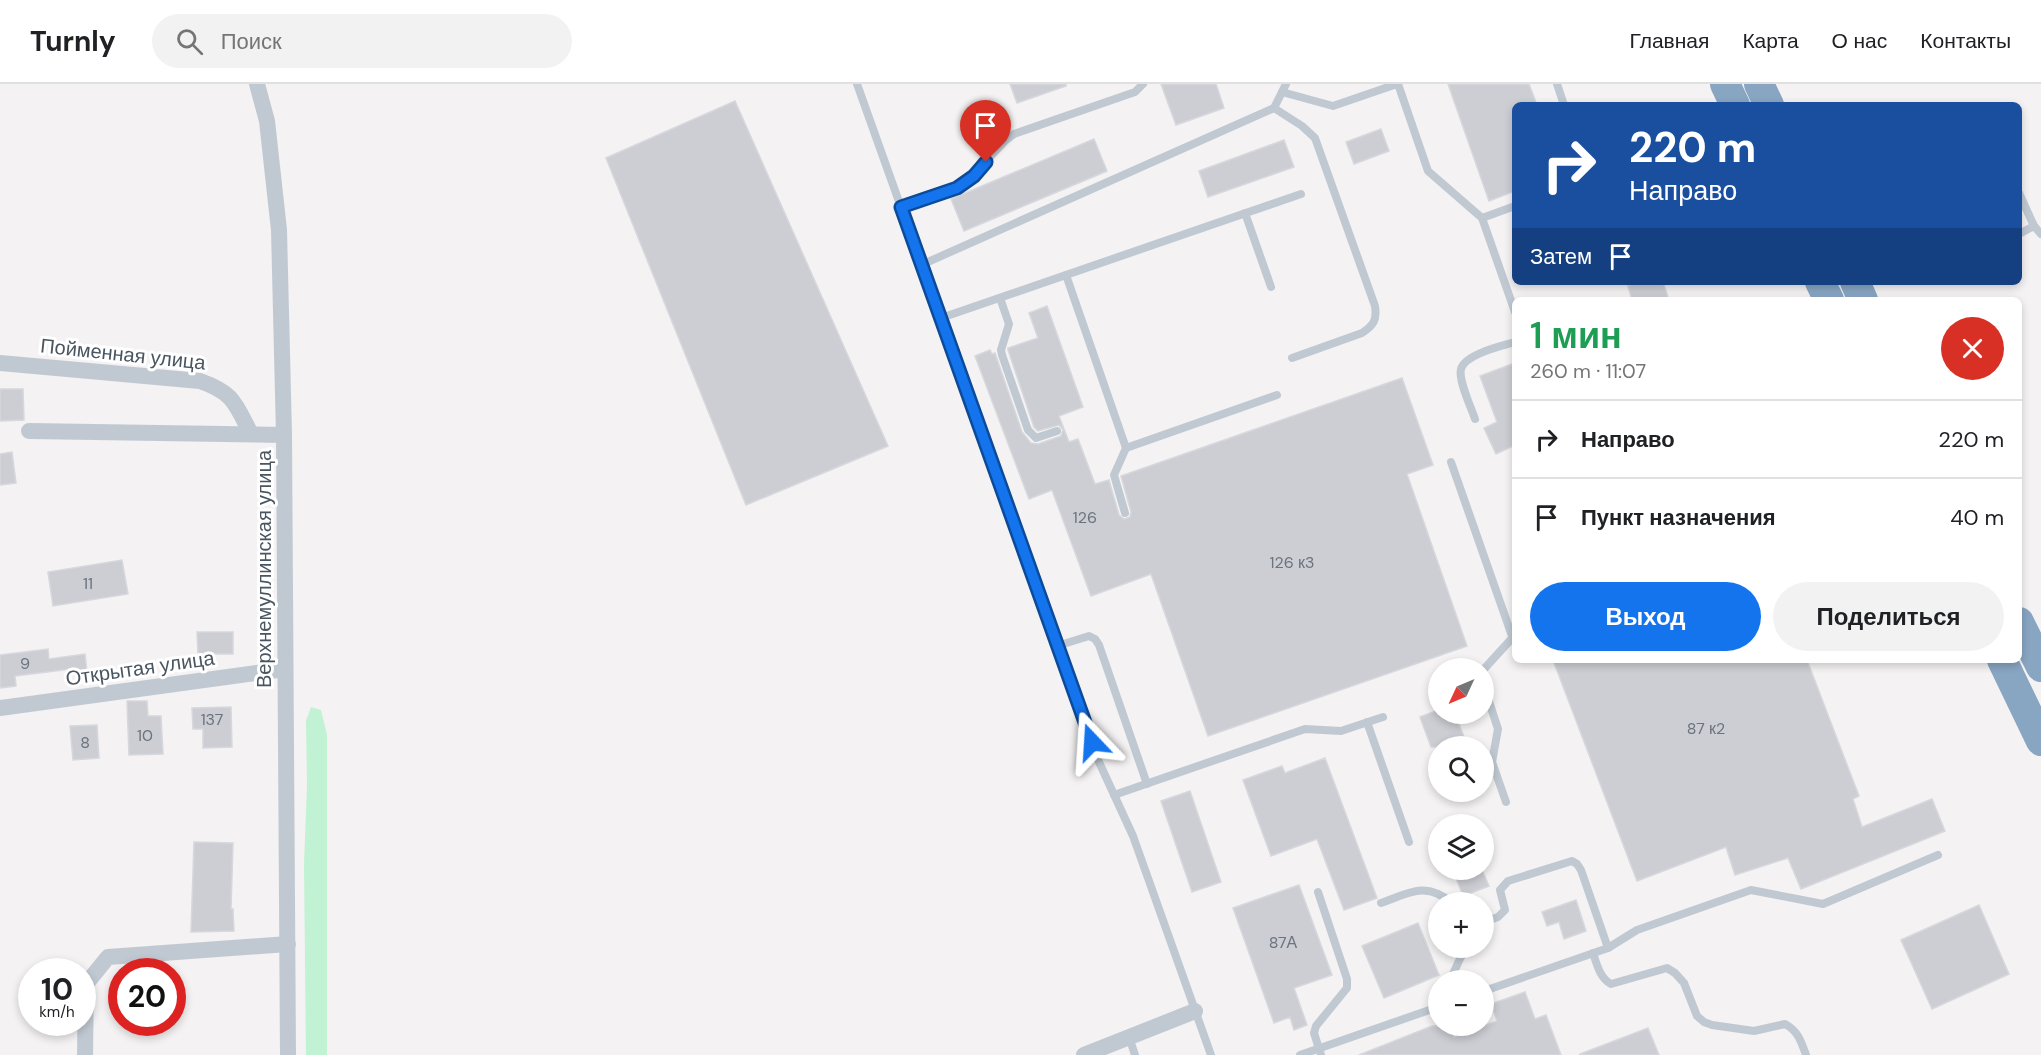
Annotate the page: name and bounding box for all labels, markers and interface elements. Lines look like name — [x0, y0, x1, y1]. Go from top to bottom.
search box — [152, 14, 572, 68]
text: Turnly — [30, 23, 116, 60]
icon: search — [173, 25, 206, 58]
text: Поиск — [221, 27, 282, 56]
text: Главная — [1629, 27, 1709, 55]
text: Карта — [1742, 27, 1799, 55]
text: О нас — [1832, 27, 1887, 55]
text: Контакты — [1920, 27, 2011, 55]
pin — [960, 100, 1011, 162]
icon: arrive — [969, 109, 1002, 142]
text: 220 m — [1629, 120, 1756, 175]
icon: right — [1530, 126, 1608, 204]
text: Направо — [1629, 173, 1737, 208]
icon: arrive — [1604, 240, 1637, 273]
text: Затем — [1530, 242, 1592, 271]
text: 1 мин — [1530, 312, 1622, 359]
button: close — [1941, 317, 2004, 380]
street label: Пойменная улица — [39, 332, 208, 376]
text: 260 m · 11:07 — [1530, 358, 1646, 384]
icon: right — [1530, 423, 1563, 456]
text: Направо — [1581, 425, 1675, 454]
text: 220 m — [1938, 425, 2004, 454]
street label: Верхнемуллинская улица — [251, 449, 277, 688]
icon: arrive — [1530, 501, 1563, 534]
text: Пункт назначения — [1581, 503, 1776, 532]
text: 40 m — [1950, 503, 2004, 532]
house number: 126 — [1073, 507, 1097, 528]
house number: 126 к3 — [1270, 552, 1314, 573]
house number: 11 — [83, 573, 93, 594]
button: Выход — [1530, 582, 1761, 651]
button: Поделиться — [1773, 582, 2004, 651]
street label: Открытая улица — [64, 645, 217, 691]
house number: 9 — [20, 653, 30, 674]
north arrow — [1428, 658, 1494, 724]
map controls — [1428, 658, 1494, 1036]
house number: 137 — [201, 709, 223, 730]
position arrow — [1060, 710, 1124, 774]
house number: 87 к2 — [1687, 718, 1725, 739]
house number: 10 — [137, 725, 153, 746]
house number: 8 — [80, 732, 90, 753]
button: search — [1428, 736, 1494, 802]
button: layers — [1428, 814, 1494, 880]
button: + — [1428, 892, 1494, 958]
house number: 87А — [1269, 932, 1298, 953]
speed limit sign: 20 — [108, 958, 186, 1036]
text: 10 — [41, 970, 73, 1009]
button: − — [1428, 970, 1494, 1036]
text: km/h — [39, 1002, 75, 1022]

